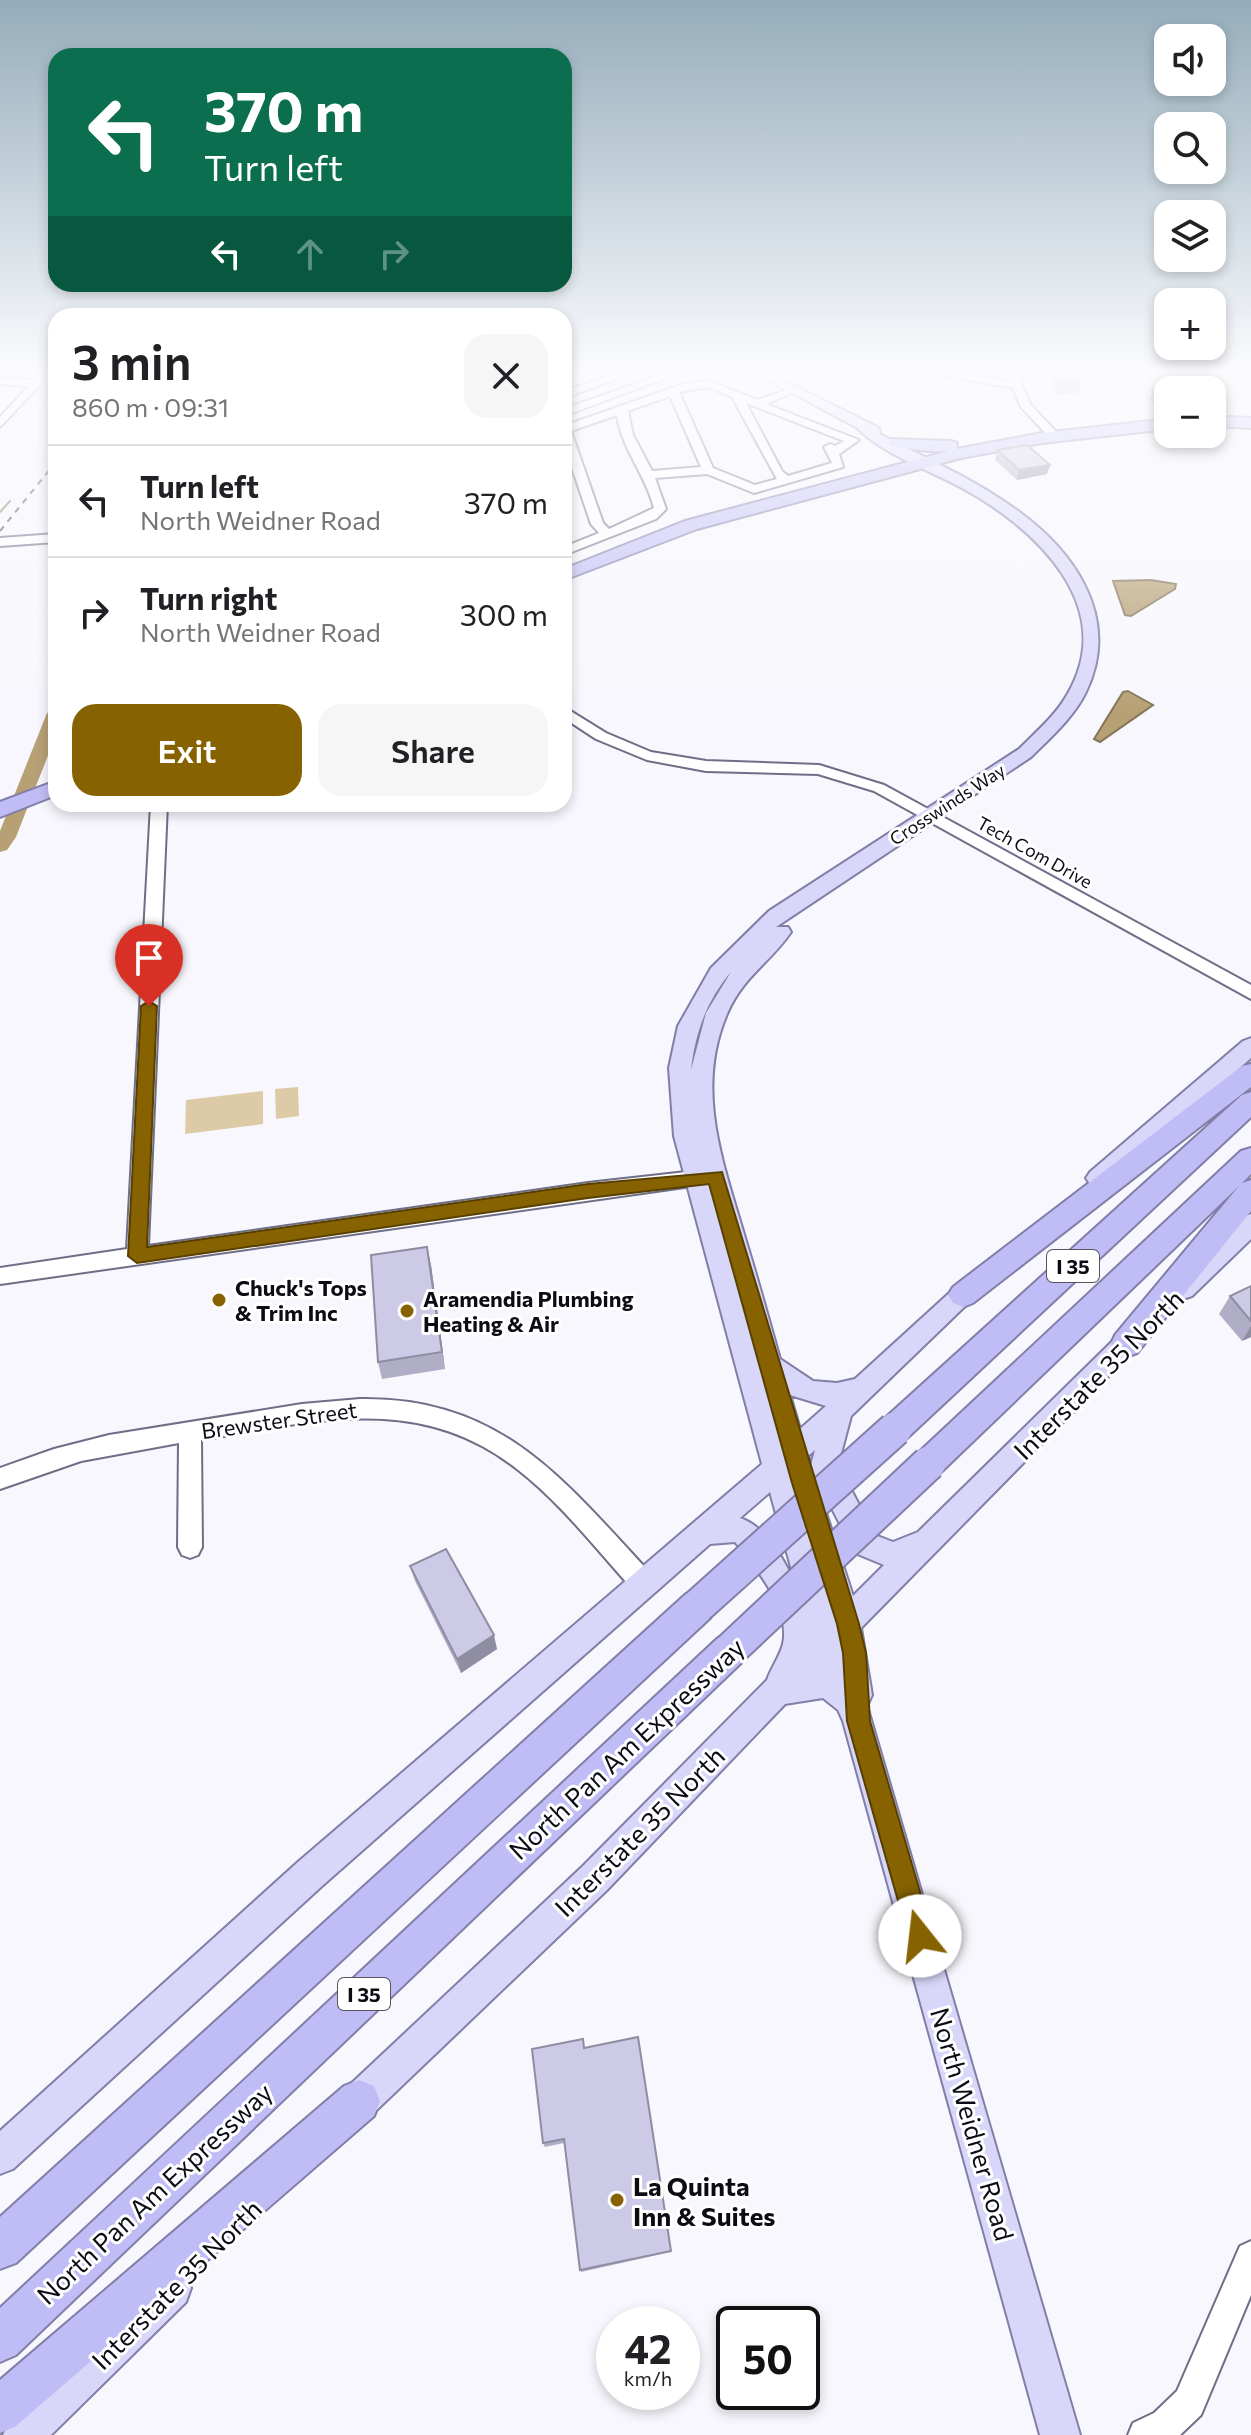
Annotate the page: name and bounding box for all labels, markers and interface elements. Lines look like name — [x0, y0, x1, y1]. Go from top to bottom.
map controls — [1154, 24, 1226, 448]
button: sound — [1154, 24, 1226, 96]
text: 370 m — [204, 75, 363, 144]
icon: left — [72, 80, 176, 184]
button: search — [1154, 112, 1226, 184]
text: Turn left — [204, 144, 343, 188]
button: layers — [1154, 200, 1226, 272]
icon: left — [204, 232, 248, 276]
icon: ahead — [288, 232, 332, 276]
icon: right — [372, 232, 416, 276]
button: + — [1154, 288, 1226, 360]
text: 3 min — [72, 331, 192, 390]
button: close — [464, 334, 548, 418]
button: − — [1154, 376, 1226, 448]
text: 860 m · 09:31 — [72, 391, 229, 422]
text: Turn left — [140, 467, 259, 504]
icon: left — [72, 479, 116, 523]
text: 370 m — [464, 483, 548, 520]
text: North Weidner Road — [140, 504, 381, 535]
text: Turn right — [140, 579, 277, 616]
icon: right — [72, 591, 116, 635]
text: 300 m — [460, 595, 548, 632]
text: North Weidner Road — [140, 616, 381, 647]
button: Exit — [72, 704, 302, 796]
button: Share — [318, 704, 548, 796]
street label: Crosswinds Way — [885, 758, 1009, 850]
street label: Tech Com Drive — [974, 811, 1096, 893]
pin — [115, 924, 183, 1006]
icon: arrive — [127, 936, 171, 980]
road number: I 35 — [1047, 1250, 1099, 1282]
place label: Chuck's Tops & Trim Inc — [235, 1274, 367, 1326]
street label: Interstate 35 North — [1007, 1283, 1189, 1465]
place label: Aramendia Plumbing Heating & Air — [423, 1285, 634, 1337]
marker: Chuck's Tops & Trim Inc — [210, 1291, 228, 1309]
marker: Aramendia Plumbing Heating & Air — [398, 1302, 416, 1320]
street label: Brewster Street — [199, 1396, 359, 1444]
street label: North Pan Am Expressway — [502, 1631, 750, 1865]
street label: Interstate 35 North — [548, 1740, 730, 1922]
position arrow — [878, 1894, 962, 1978]
road number: I 35 — [338, 1978, 390, 2010]
street label: North Weidner Road — [925, 2004, 1021, 2244]
street label: North Pan Am Expressway — [30, 2076, 278, 2310]
place label: La Quinta Inn & Suites — [633, 2170, 775, 2231]
marker: La Quinta Inn & Suites — [608, 2191, 626, 2209]
street label: Interstate 35 North — [85, 2193, 267, 2375]
speed limit sign: 50 — [716, 2306, 820, 2410]
text: 42 — [625, 2323, 672, 2372]
text: km/h — [624, 2366, 672, 2390]

